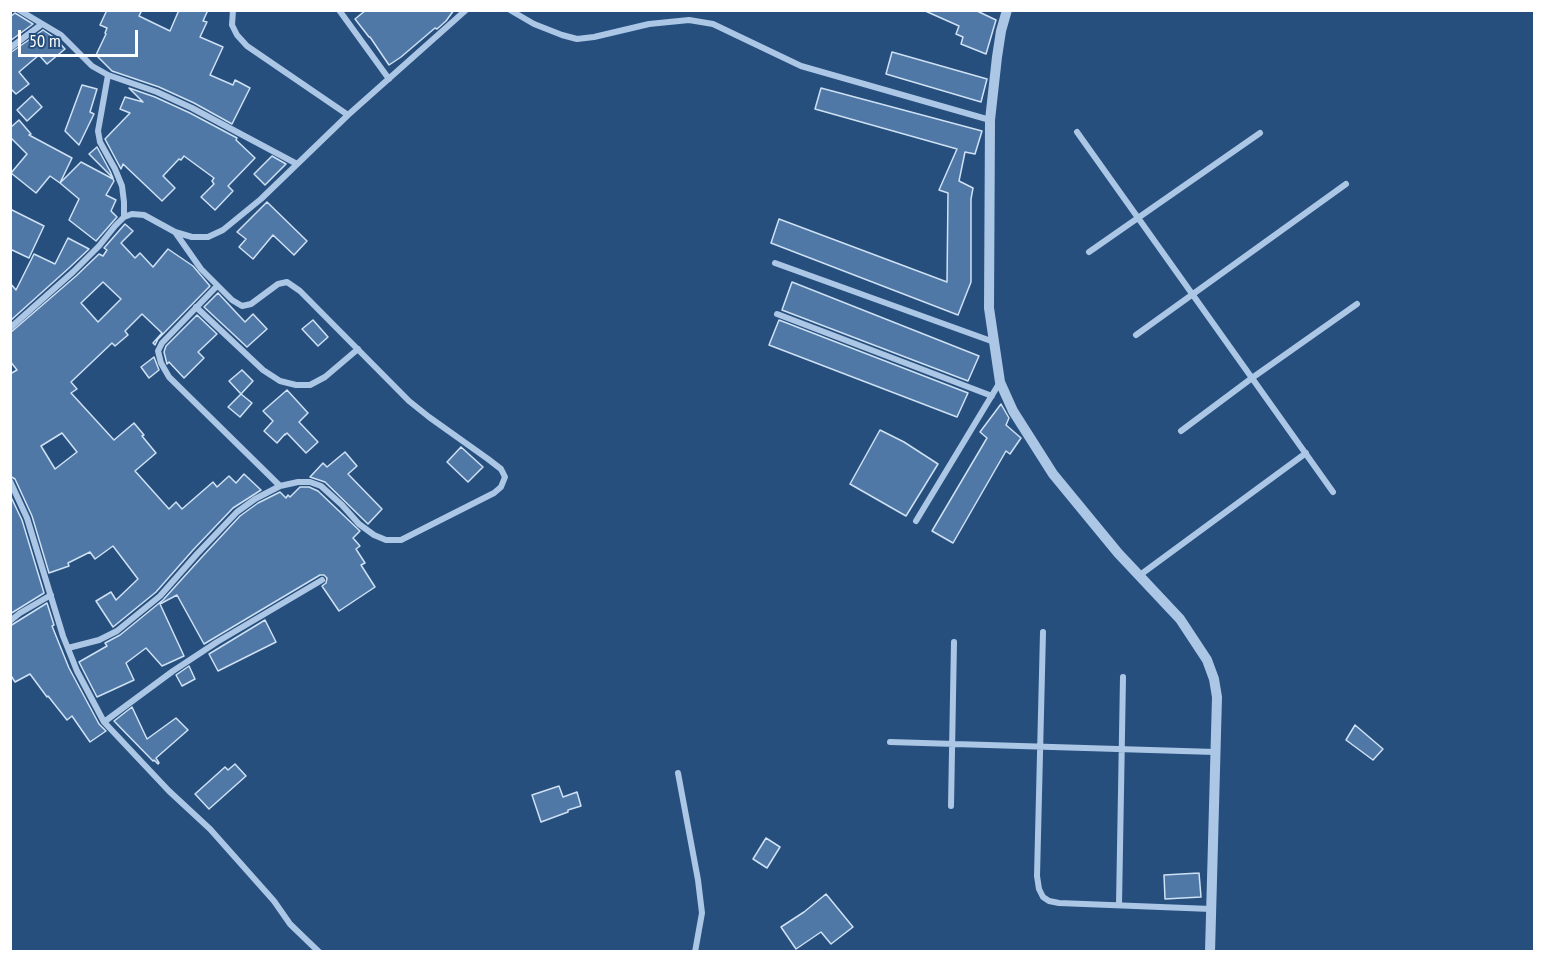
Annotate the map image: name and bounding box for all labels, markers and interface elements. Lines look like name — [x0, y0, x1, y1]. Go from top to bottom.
scale bar — [21, 18, 141, 56]
text: 50 m — [29, 29, 61, 52]

